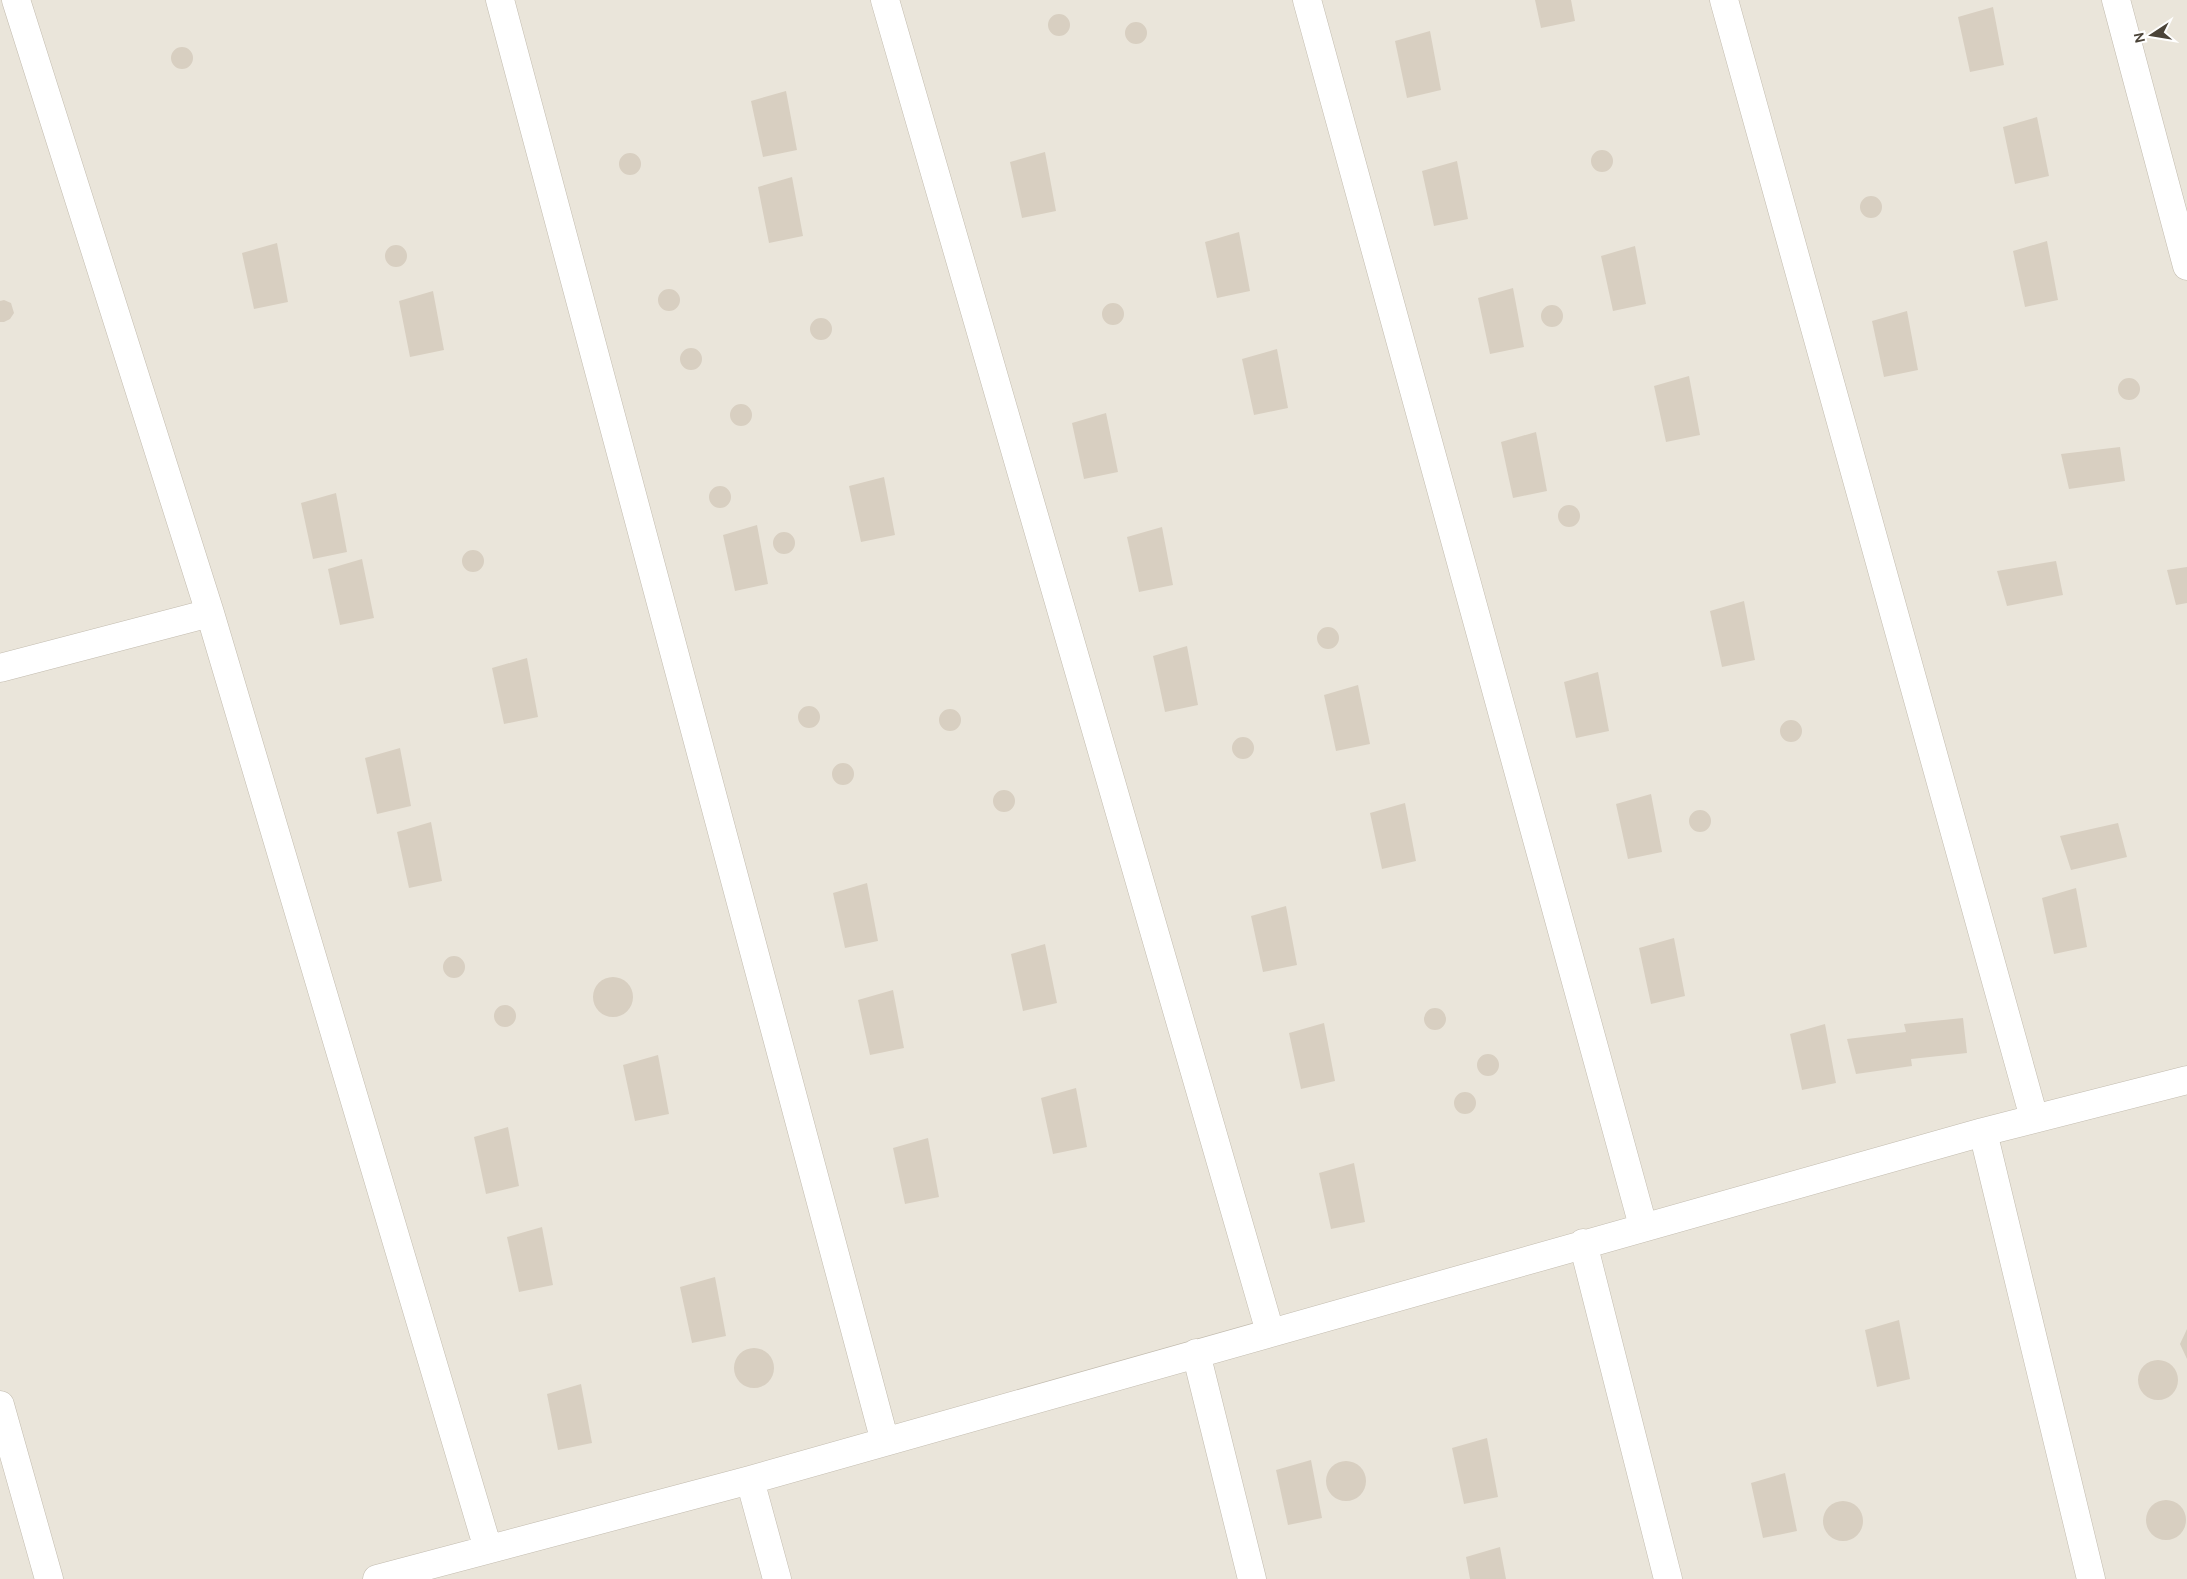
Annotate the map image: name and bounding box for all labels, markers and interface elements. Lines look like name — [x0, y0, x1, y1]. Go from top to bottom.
north arrow — [2127, 10, 2177, 60]
text: N — [2130, 31, 2148, 44]

